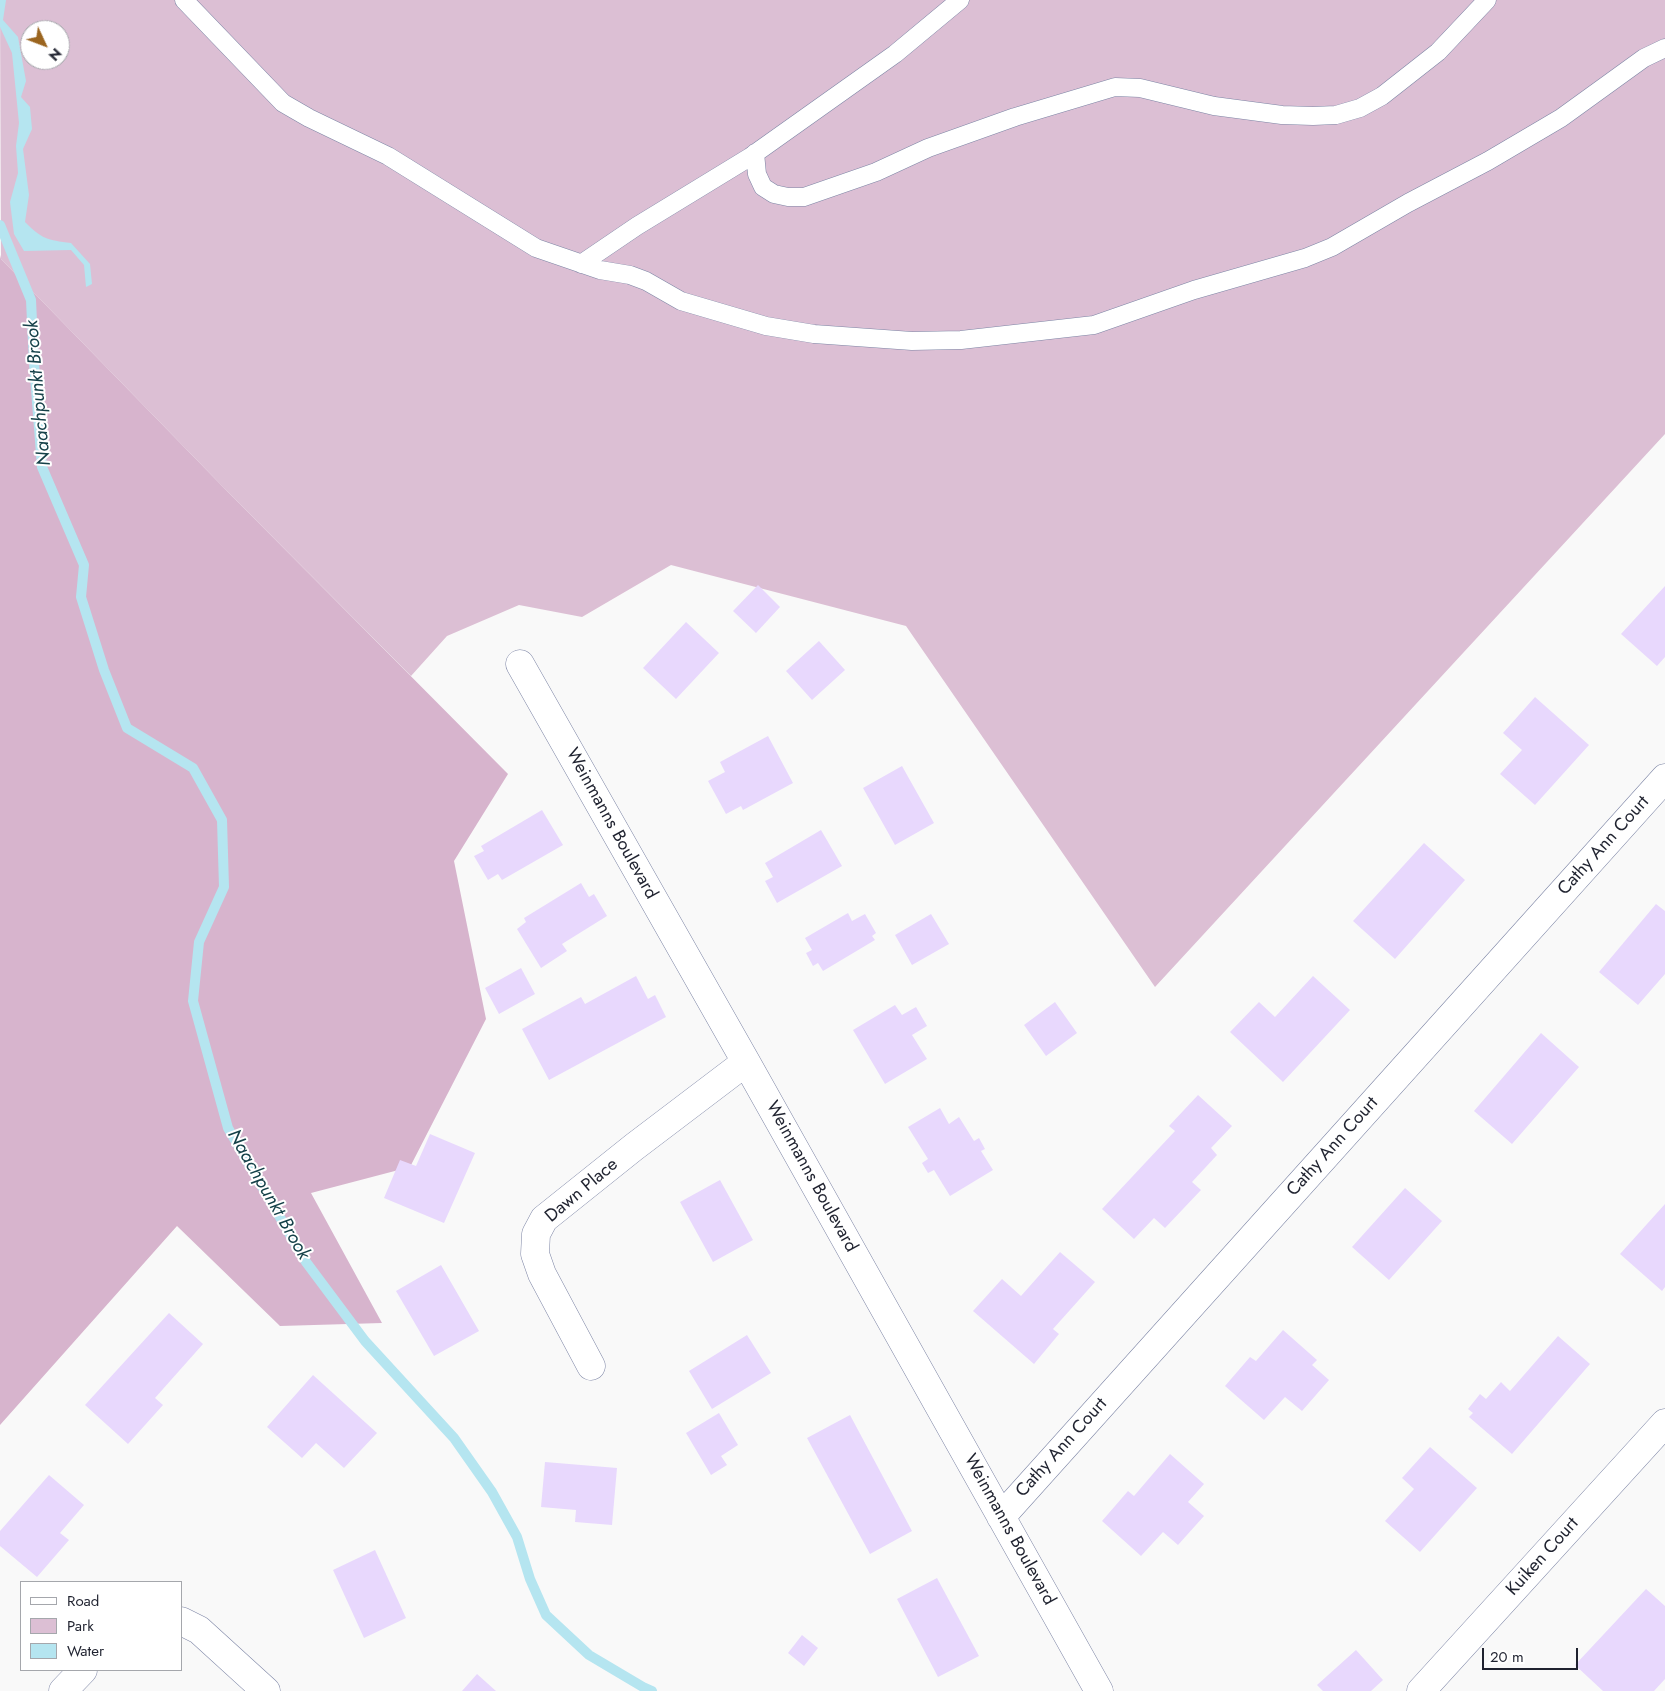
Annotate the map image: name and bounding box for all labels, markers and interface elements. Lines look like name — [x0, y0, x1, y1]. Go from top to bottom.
north arrow — [20, 20, 70, 70]
text: N — [44, 44, 66, 65]
water label: Naachpunkt Brook — [21, 319, 57, 467]
street label: Weinmanns Boulevard — [560, 745, 662, 903]
street label: Cathy Ann Court — [1554, 792, 1654, 900]
street label: Cathy Ann Court — [1283, 1093, 1383, 1201]
street label: Weinmanns Boulevard — [760, 1098, 862, 1256]
water label: Naachpunkt Brook — [222, 1126, 314, 1264]
street label: Dawn Place — [541, 1154, 623, 1228]
street label: Cathy Ann Court — [1012, 1394, 1112, 1502]
street label: Weinmanns Boulevard — [958, 1451, 1060, 1609]
street label: Kuiken Court — [1502, 1513, 1584, 1601]
legend — [20, 1581, 182, 1671]
text: Road — [67, 1590, 99, 1612]
text: Park — [67, 1615, 94, 1637]
scale bar — [1485, 1638, 1581, 1670]
text: Water — [67, 1640, 104, 1662]
text: 20 m — [1490, 1646, 1524, 1668]

